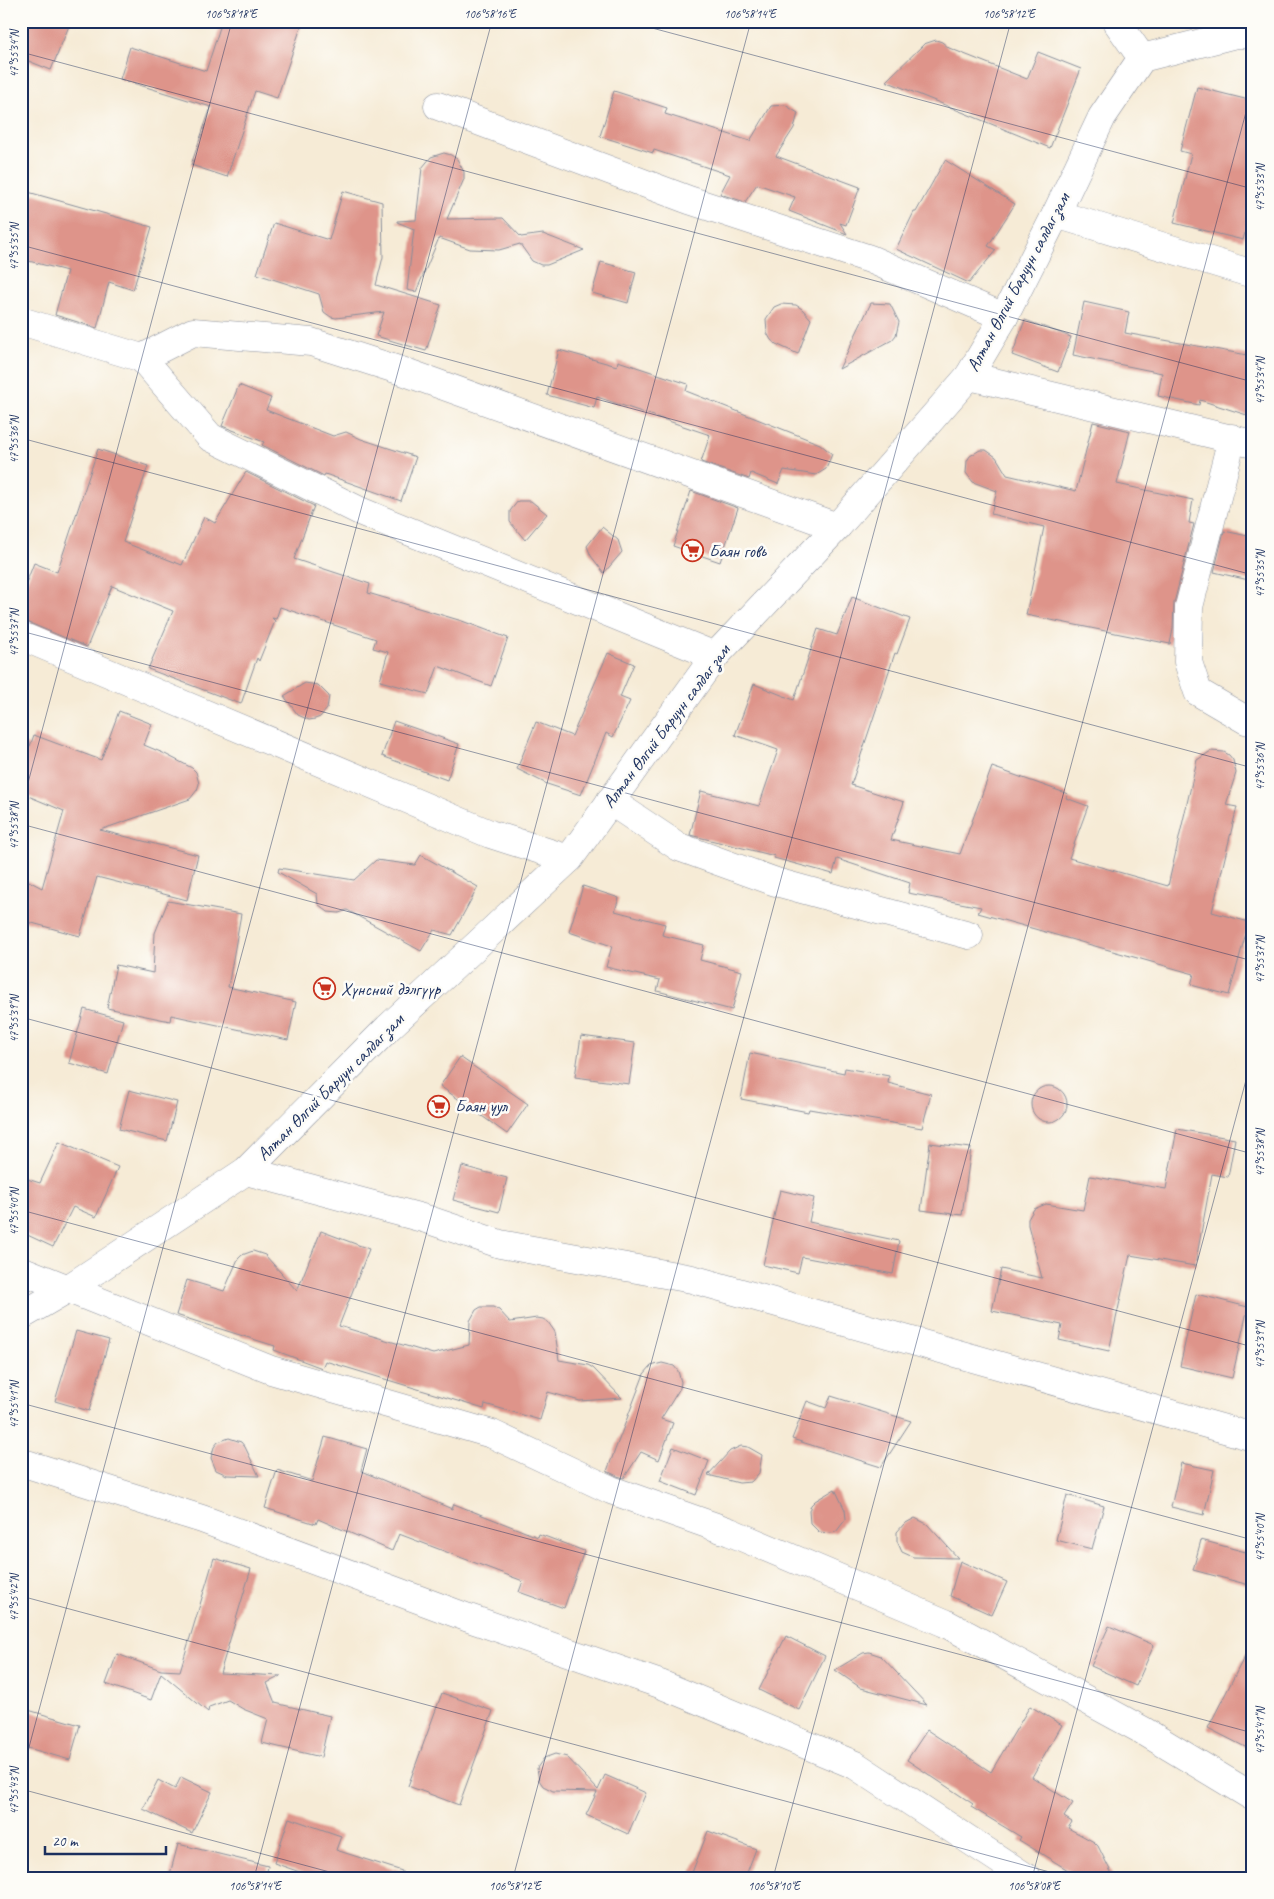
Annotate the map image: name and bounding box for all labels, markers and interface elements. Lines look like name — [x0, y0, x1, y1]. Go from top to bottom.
text: 106°58'18"E — [205, 6, 259, 22]
text: 106°58'16"E — [464, 6, 518, 22]
text: 106°58'14"E — [724, 6, 778, 22]
text: 106°58'12"E — [983, 6, 1037, 22]
text: 47°55'34"N — [6, 29, 22, 78]
text: 47°55'33"N — [1252, 163, 1268, 212]
street label: Алтан Өлгий Баруун салдаг зам — [962, 188, 1076, 375]
text: 47°55'35"N — [6, 222, 22, 271]
text: 47°55'34"N — [1252, 356, 1268, 405]
text: 47°55'36"N — [6, 415, 22, 464]
supermarket icon: Баян говь — [681, 539, 705, 563]
place label: Баян говь — [709, 540, 767, 562]
text: 47°55'35"N — [1252, 549, 1268, 598]
text: 47°55'37"N — [6, 608, 22, 657]
street label: Алтан Өлгий Баруун салдаг зам — [597, 639, 736, 813]
text: 47°55'36"N — [1252, 742, 1268, 791]
text: 47°55'38"N — [6, 801, 22, 850]
text: 47°55'37"N — [1252, 935, 1268, 984]
supermarket icon: Хүнсний дэлгүүр — [313, 977, 337, 1001]
place label: Хүнсний дэлгүүр — [341, 978, 441, 1000]
text: 47°55'39"N — [6, 994, 22, 1043]
street label: Алтан Өлгий Баруун салдаг зам — [252, 1008, 410, 1166]
supermarket icon: Баян уул — [427, 1094, 451, 1118]
place label: Баян уул — [455, 1095, 508, 1117]
text: 47°55'38"N — [1252, 1128, 1268, 1177]
text: 47°55'40"N — [6, 1187, 22, 1236]
text: 47°55'39"N — [1252, 1320, 1268, 1369]
text: 47°55'41"N — [6, 1380, 22, 1429]
text: 47°55'40"N — [1252, 1513, 1268, 1562]
text: 47°55'42"N — [6, 1573, 22, 1622]
text: 47°55'41"N — [1252, 1706, 1268, 1755]
text: 47°55'43"N — [6, 1766, 22, 1815]
scale bar — [45, 1824, 166, 1856]
text: 20 m — [52, 1832, 79, 1851]
text: 106°58'14"E — [229, 1878, 283, 1894]
text: 106°58'12"E — [489, 1878, 543, 1894]
text: 106°58'10"E — [748, 1878, 802, 1894]
text: 106°58'08"E — [1008, 1878, 1062, 1894]

